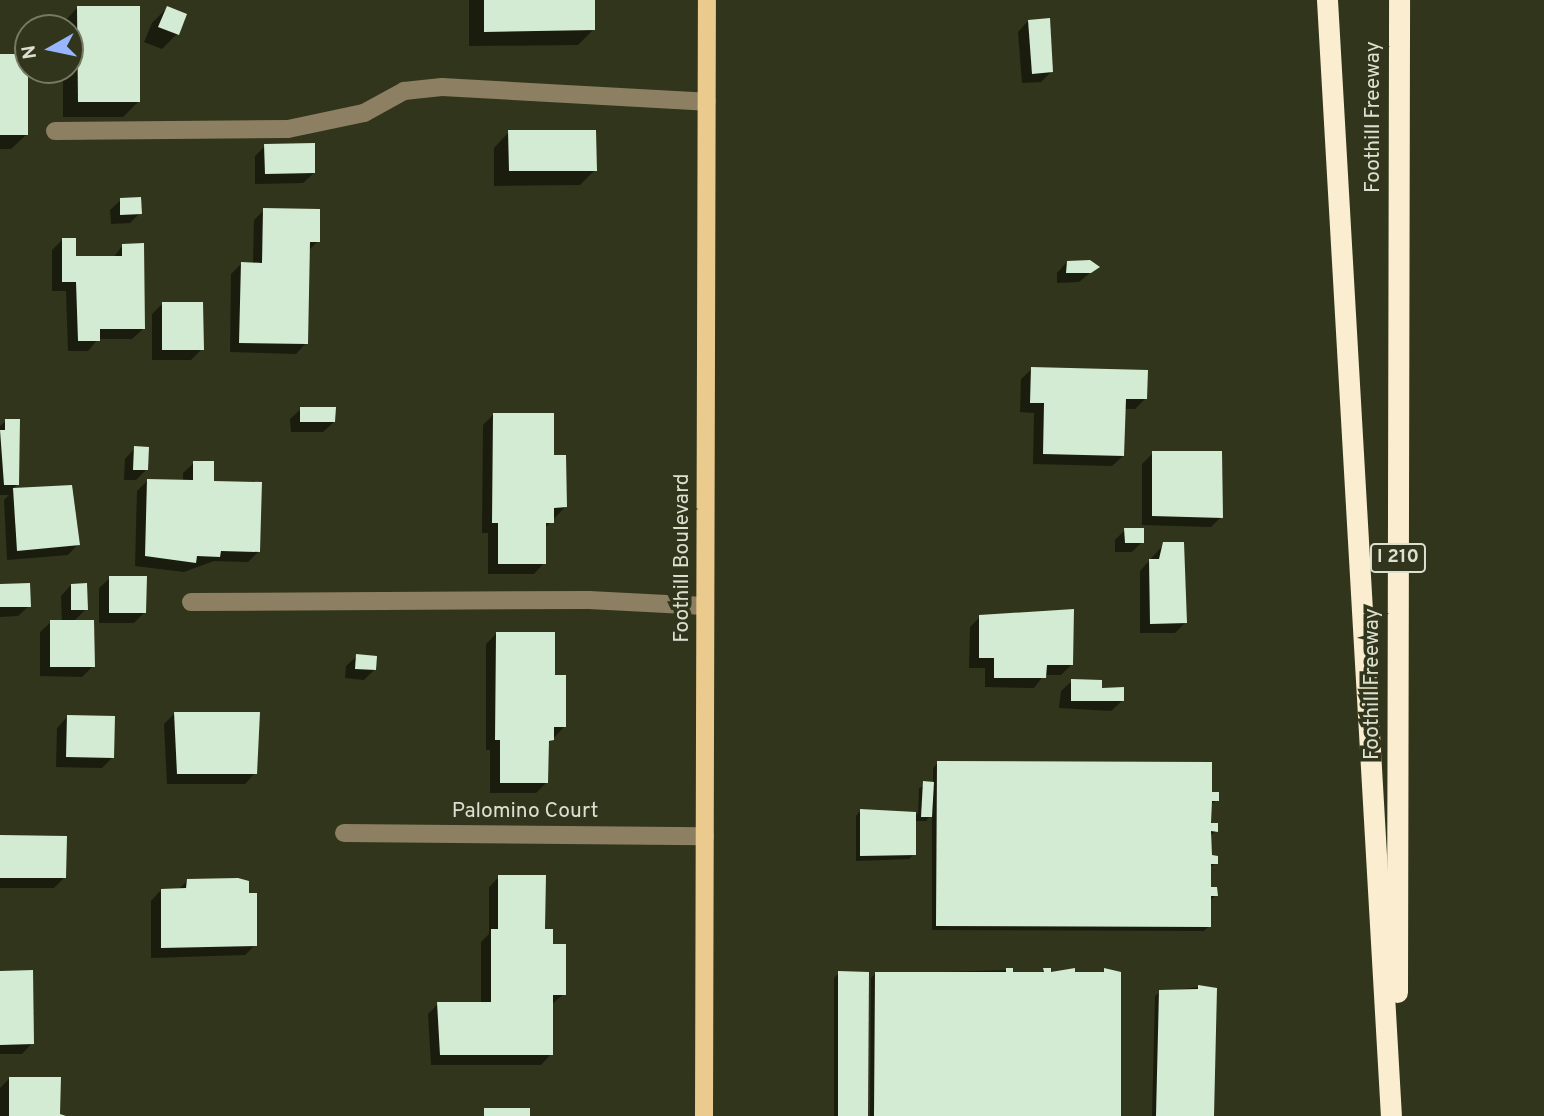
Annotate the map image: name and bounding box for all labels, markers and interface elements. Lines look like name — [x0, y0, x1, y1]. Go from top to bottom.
north arrow — [14, 14, 84, 84]
street label: Foothill Freeway — [1361, 41, 1387, 193]
text: N — [17, 43, 43, 61]
street label: Foothill Boulevard — [670, 473, 696, 643]
road number: I 210 — [1368, 542, 1428, 573]
street label: Foothill Freeway — [1360, 608, 1386, 760]
street label: Palomino Court — [452, 799, 598, 825]

